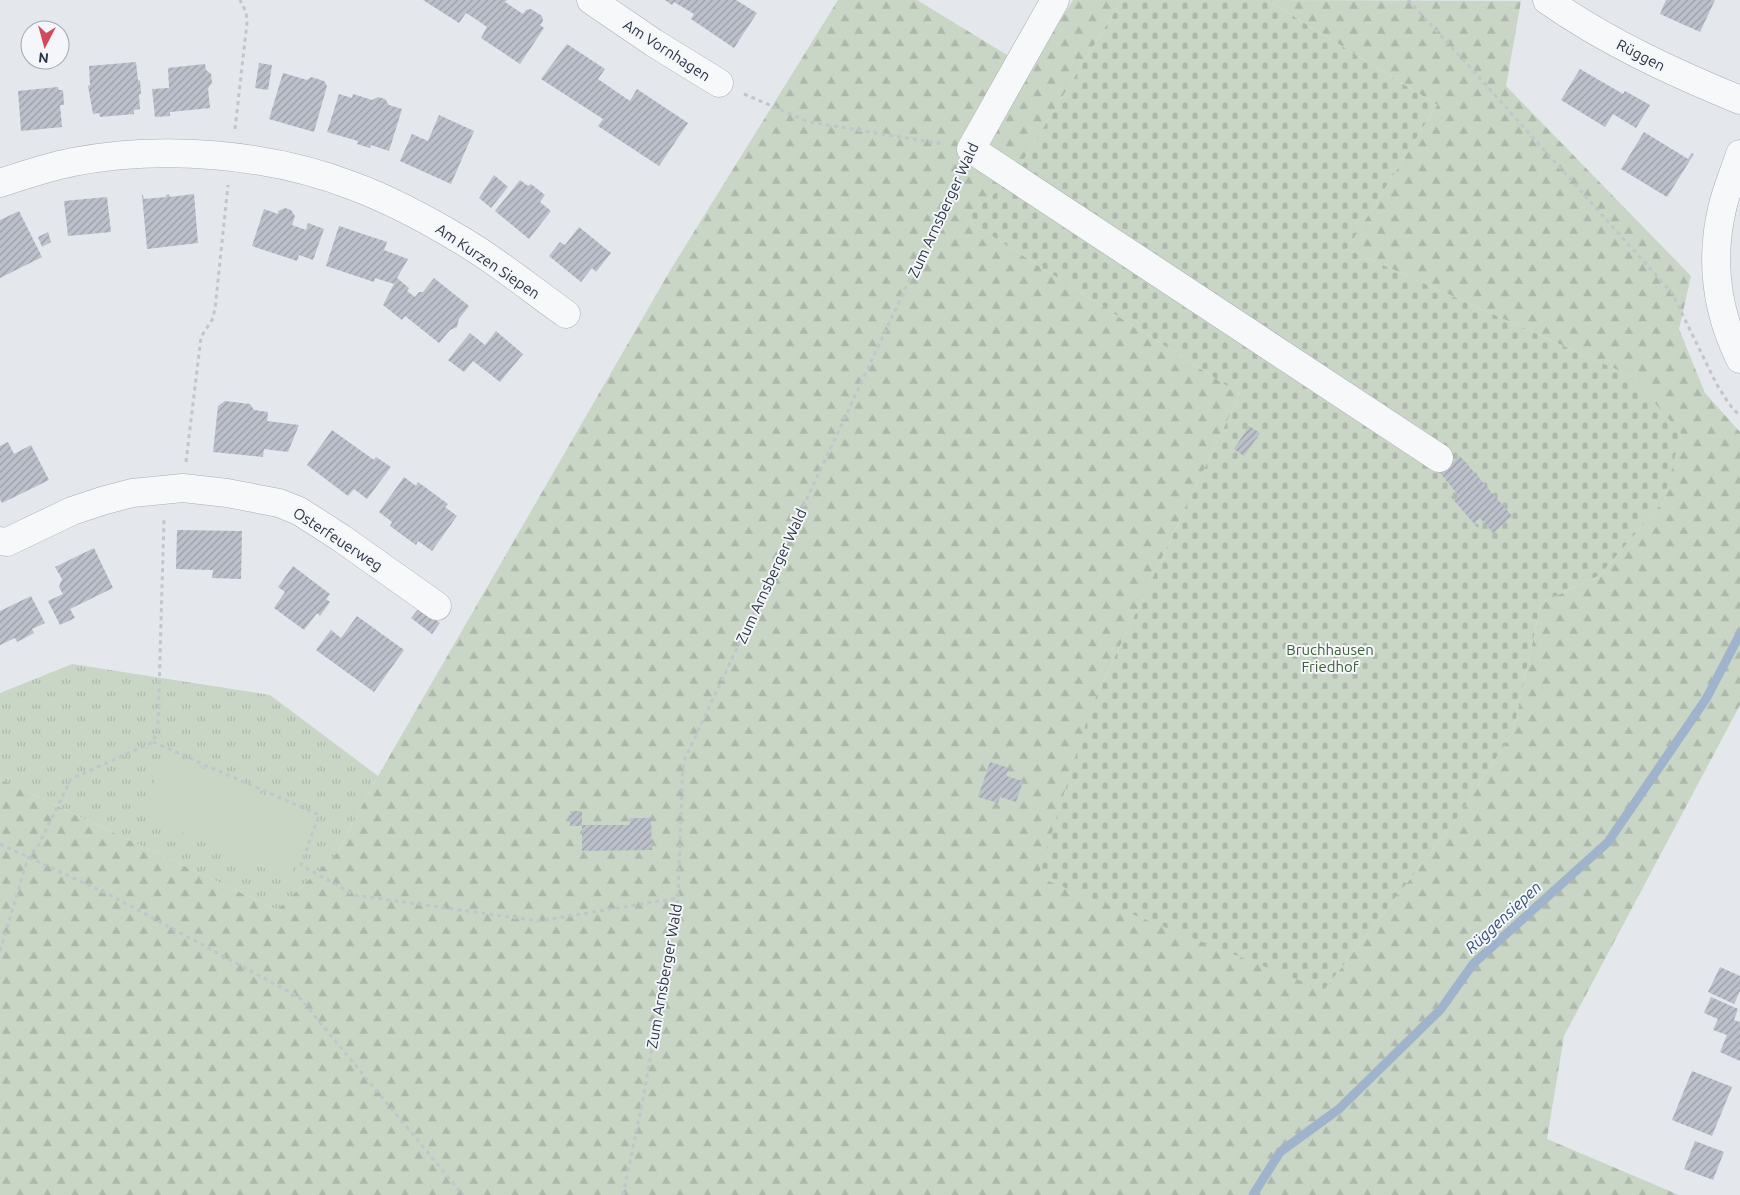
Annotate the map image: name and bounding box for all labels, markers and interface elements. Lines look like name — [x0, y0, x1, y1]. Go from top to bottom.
street label: Am Vornhagen — [620, 16, 714, 84]
north arrow — [20, 20, 70, 70]
street label: Rüggen — [1614, 36, 1668, 74]
text: N — [38, 49, 50, 66]
street label: Zum Arnsberger Wald — [904, 140, 982, 280]
street label: Am Kurzen Siepen — [433, 220, 543, 302]
street label: Osterfeuerweg — [290, 504, 386, 574]
street label: Zum Arnsberger Wald — [732, 506, 810, 646]
park label: Bruchhausen Friedhof — [1286, 641, 1374, 675]
water label: Rüggensiepen — [1461, 877, 1545, 957]
street label: Zum Arnsberger Wald — [643, 902, 685, 1050]

